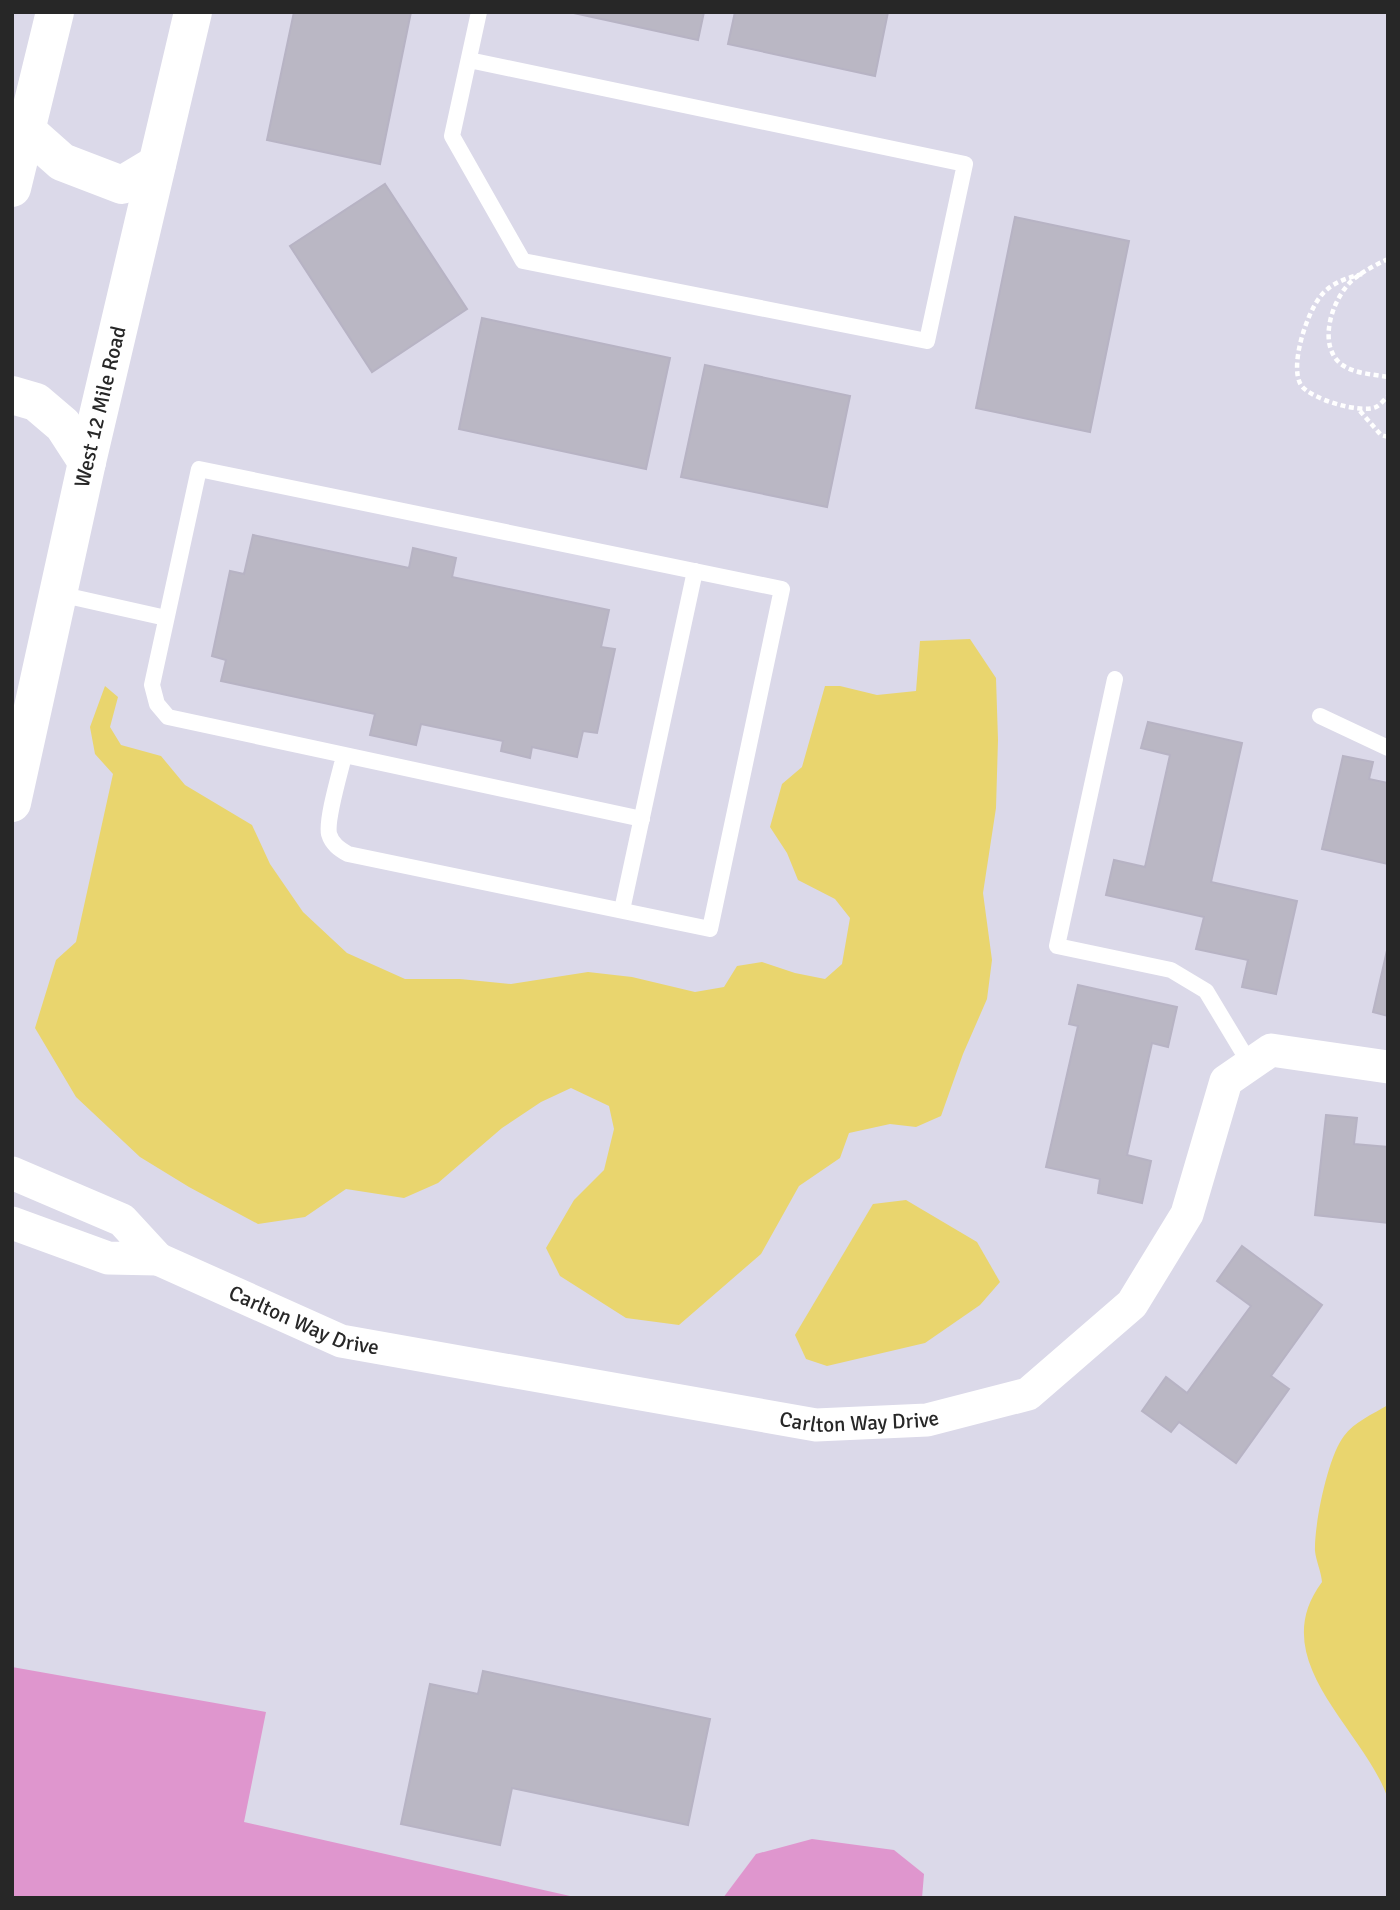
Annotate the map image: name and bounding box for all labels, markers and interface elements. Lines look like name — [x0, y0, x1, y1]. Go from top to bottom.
street label: West 12 Mile Road — [69, 323, 132, 490]
street label: Carlton Way Drive — [225, 1279, 381, 1360]
street label: Carlton Way Drive — [777, 1404, 942, 1438]

